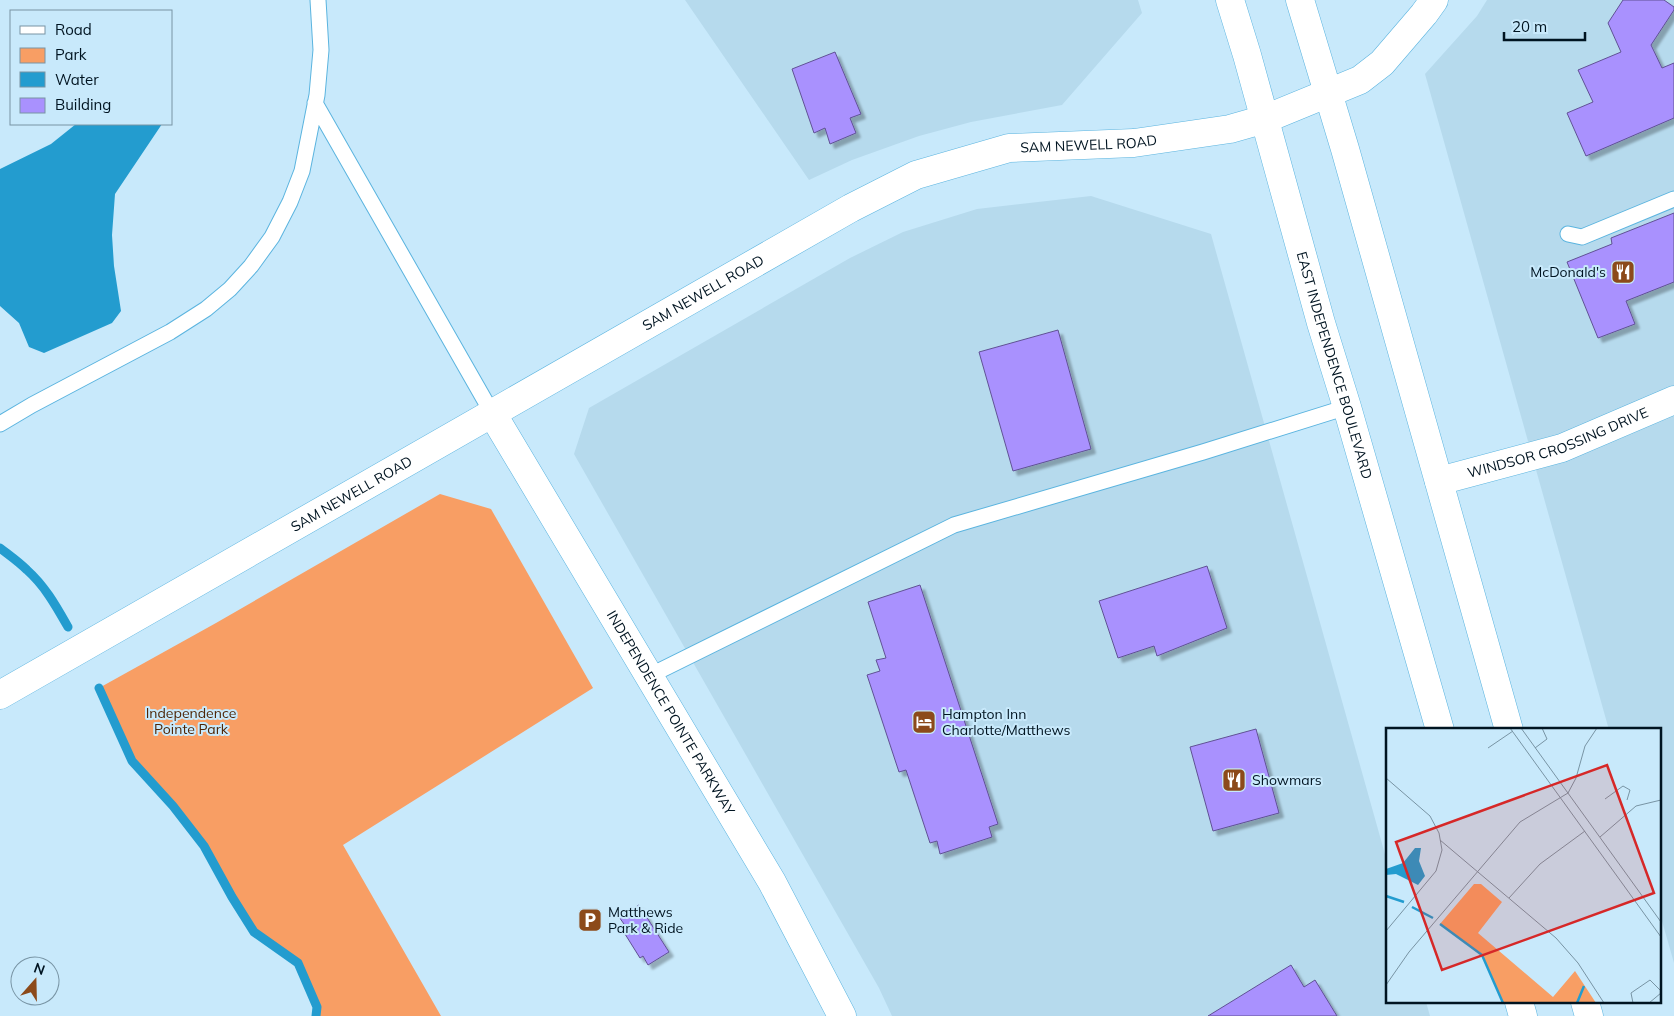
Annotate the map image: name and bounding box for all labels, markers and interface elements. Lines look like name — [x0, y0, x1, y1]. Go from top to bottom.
legend — [10, 10, 172, 125]
scale bar — [1504, 10, 1585, 42]
text: 20 m — [1512, 17, 1547, 36]
text: Road — [55, 20, 92, 39]
text: Park — [55, 45, 87, 64]
text: Water — [55, 70, 99, 89]
text: Building — [55, 95, 111, 114]
street label: SAM NEWELL ROAD — [1020, 131, 1158, 157]
street label: EAST INDEPENDENCE BOULEVARD — [1293, 250, 1376, 481]
street label: SAM NEWELL ROAD — [639, 251, 767, 335]
restaurant icon: McDonald's — [1610, 259, 1636, 285]
place label: McDonald's — [1530, 263, 1606, 281]
street label: WINDSOR CROSSING DRIVE — [1465, 403, 1651, 482]
street label: SAM NEWELL ROAD — [288, 452, 415, 536]
street label: INDEPENDENCE POINTE PARKWAY — [603, 607, 739, 819]
park label: Independence Pointe Park — [146, 704, 236, 738]
place label: Hampton Inn Charlotte/Matthews — [942, 705, 1071, 739]
hotel icon: Hampton Inn Charlotte/Matthews — [911, 709, 937, 735]
inset map — [1386, 728, 1662, 1004]
restaurant icon: Showmars — [1221, 767, 1247, 793]
place label: Showmars — [1252, 771, 1322, 789]
place label: Matthews Park & Ride — [608, 903, 683, 937]
parking icon: Matthews Park & Ride — [577, 907, 603, 933]
north arrow — [10, 956, 60, 1006]
text: N — [31, 959, 47, 979]

